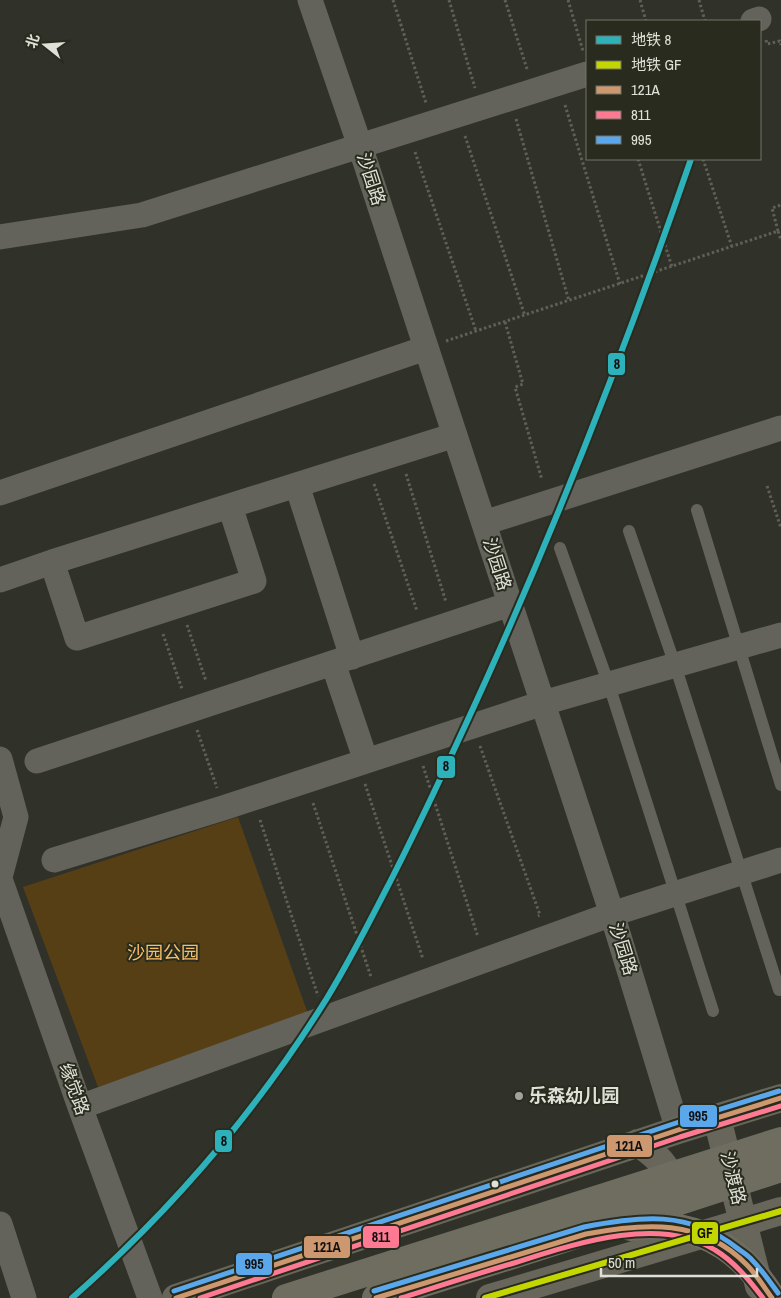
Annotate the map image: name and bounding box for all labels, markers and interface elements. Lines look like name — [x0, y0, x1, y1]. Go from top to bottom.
north arrow — [20, 20, 70, 70]
legend — [586, 20, 761, 160]
text: 地铁 8 — [631, 29, 671, 50]
text: 北 — [22, 32, 43, 51]
text: 地铁 GF — [631, 54, 682, 75]
text: 121A — [631, 79, 661, 100]
text: 811 — [631, 104, 651, 125]
text: 995 — [631, 129, 652, 150]
street label: 沙园路 — [351, 149, 392, 208]
line badge: 8 — [607, 352, 626, 376]
text: 8 — [614, 355, 620, 373]
street label: 沙园路 — [477, 534, 518, 593]
line badge: 8 — [436, 755, 456, 779]
text: 8 — [443, 757, 449, 775]
street label: 沙园路 — [604, 919, 643, 978]
park label: 沙园公园 — [127, 940, 199, 965]
street label: 缘觉路 — [53, 1059, 95, 1118]
place label: 乐森幼儿园 — [529, 1083, 619, 1108]
marker: 乐森幼儿园 — [513, 1090, 525, 1102]
line badge: 995 — [679, 1104, 718, 1128]
text: 995 — [688, 1107, 708, 1125]
line badge: 8 — [214, 1129, 233, 1153]
text: 8 — [221, 1132, 227, 1150]
line badge: 121A — [606, 1134, 653, 1158]
text: 121A — [615, 1137, 643, 1155]
street label: 沙渡路 — [715, 1149, 752, 1207]
unlabelled marker — [490, 1179, 500, 1189]
line badge: GF — [691, 1221, 719, 1245]
text: GF — [697, 1224, 713, 1242]
line badge: 811 — [362, 1225, 400, 1249]
text: 811 — [372, 1228, 391, 1246]
line badge: 121A — [303, 1235, 351, 1259]
text: 121A — [313, 1238, 341, 1256]
scale bar — [601, 1246, 757, 1278]
line badge: 995 — [235, 1252, 273, 1276]
text: 50 m — [608, 1252, 635, 1273]
text: 995 — [244, 1255, 264, 1273]

